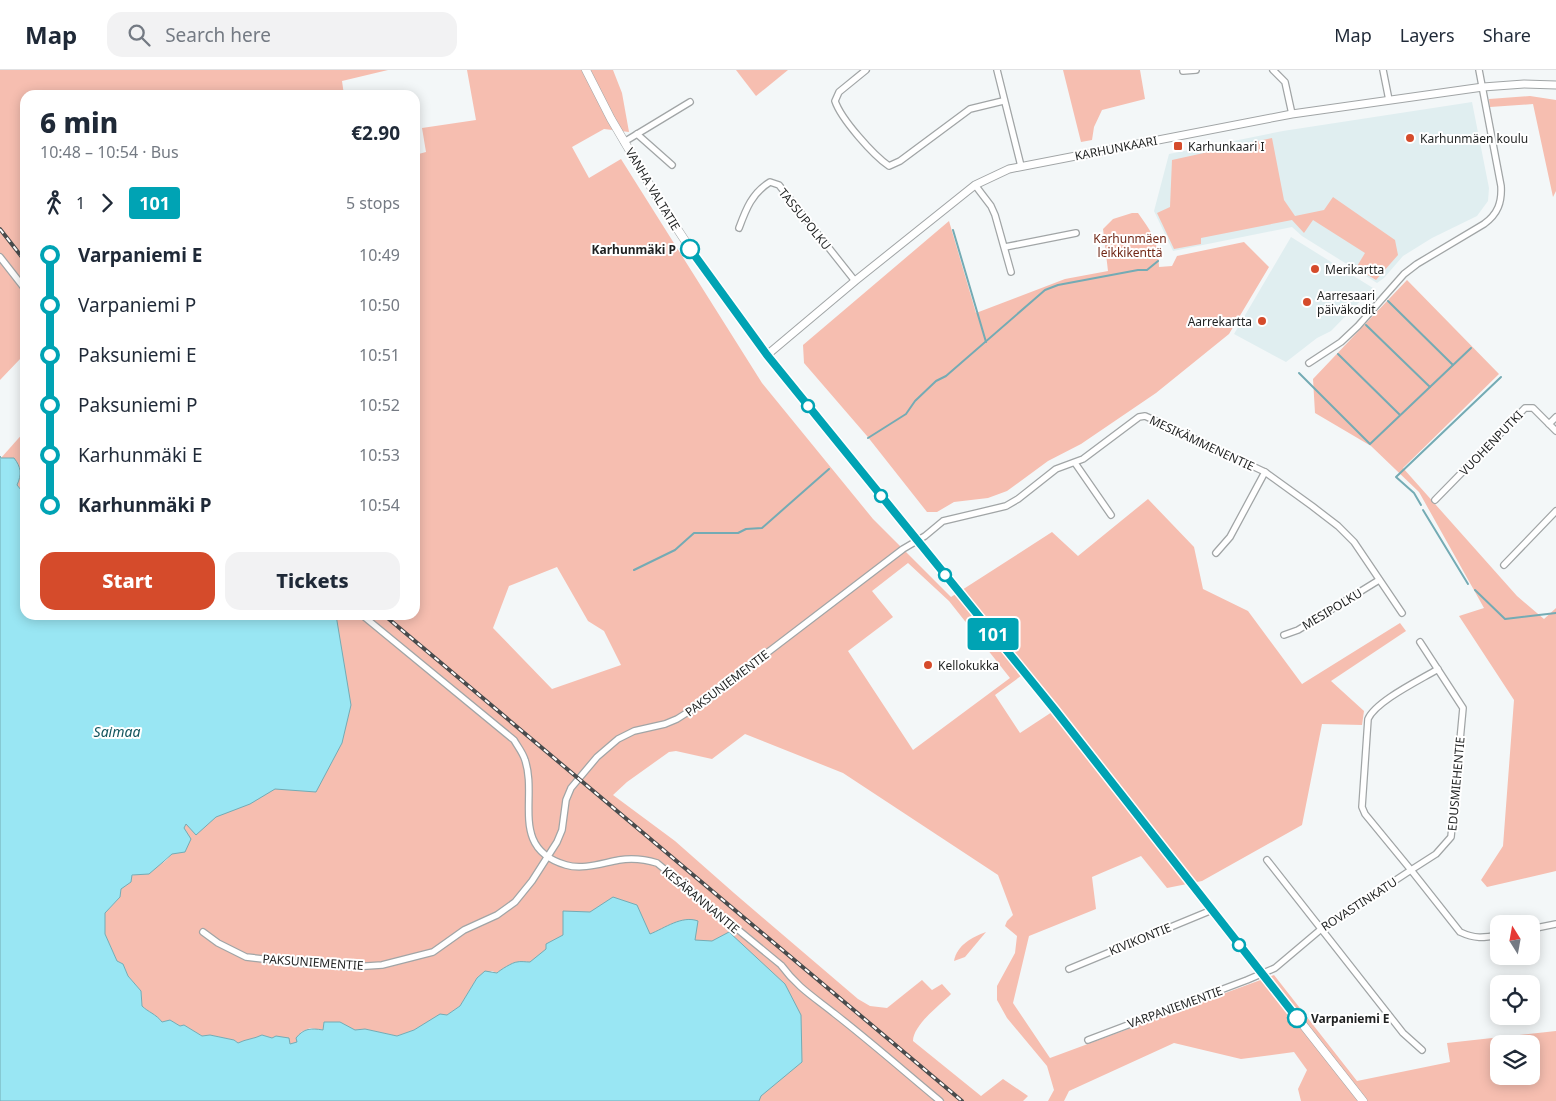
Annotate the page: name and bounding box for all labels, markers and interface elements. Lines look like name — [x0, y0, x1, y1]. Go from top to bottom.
search box — [107, 12, 457, 57]
text: Map — [25, 18, 77, 51]
icon: search — [125, 21, 153, 49]
text: Search here — [165, 22, 271, 48]
text: Map — [1334, 23, 1372, 47]
text: Layers — [1400, 23, 1455, 47]
text: Share — [1483, 23, 1531, 47]
text: 6 min — [40, 103, 118, 141]
text: €2.90 — [351, 120, 400, 146]
place label: Karhunmäen koulu — [1420, 130, 1528, 147]
street label: KARHUNKAARI — [1073, 132, 1159, 164]
marker: Karhunmäen koulu — [1404, 132, 1416, 144]
place label: Karhunkaari I — [1188, 138, 1264, 155]
marker: Karhunkaari I — [1172, 140, 1184, 152]
text: 10:48 – 10:54 · Bus — [40, 141, 179, 163]
street label: VANHA VALTATIE — [622, 144, 684, 234]
street label: TASSUPOLKU — [775, 185, 835, 253]
icon: walk — [40, 189, 68, 217]
icon: forward — [93, 189, 121, 217]
text: 101 — [139, 191, 170, 215]
text: 1 — [76, 192, 85, 214]
text: 5 stops — [346, 192, 400, 214]
park label: Karhunmäen leikkikenttä — [1093, 230, 1167, 261]
marker: Karhunmäki P — [680, 239, 700, 259]
place label: Karhunmäki P — [592, 241, 676, 258]
text: Varpaniemi E — [78, 242, 202, 268]
text: 10:49 — [359, 244, 400, 266]
place label: Merikartta — [1325, 261, 1384, 278]
marker: Merikartta — [1309, 263, 1321, 275]
place label: Aarresaari päiväkodit — [1317, 287, 1376, 318]
text: Varpaniemi P — [78, 292, 196, 318]
text: 10:50 — [359, 294, 400, 316]
marker: Aarresaari päiväkodit — [1301, 296, 1313, 308]
place label: Aarrekartta — [1188, 313, 1252, 330]
marker: Aarrekartta — [1256, 315, 1268, 327]
text: Paksuniemi E — [78, 342, 197, 368]
text: 10:51 — [359, 344, 400, 366]
text: Paksuniemi P — [78, 392, 198, 418]
text: 10:52 — [359, 394, 400, 416]
unlabelled marker — [801, 399, 815, 413]
street label: VUOHENPUTKI — [1456, 407, 1526, 479]
street label: MESIKÄMMENENTIE — [1147, 411, 1257, 475]
text: Karhunmäki E — [78, 442, 202, 468]
text: 10:53 — [359, 444, 400, 466]
unlabelled marker — [874, 489, 888, 503]
text: Karhunmäki P — [78, 492, 212, 518]
text: 10:54 — [359, 494, 400, 516]
button: Start — [40, 552, 215, 610]
button: Tickets — [225, 552, 400, 610]
unlabelled marker — [938, 568, 952, 582]
street label: MESIPOLKU — [1299, 584, 1365, 634]
line badge: 101 — [964, 618, 1022, 650]
text: 101 — [978, 622, 1008, 646]
street label: PAKSUNIEMENTIE — [682, 646, 772, 720]
place label: Kellokukka — [938, 657, 999, 674]
marker: Kellokukka — [922, 659, 934, 671]
water label: Saimaa — [94, 722, 140, 741]
street label: EDUSMIEHENTIE — [1443, 736, 1469, 832]
street label: KESÄRANNANTIE — [659, 863, 743, 937]
street label: ROVASTINKATU — [1318, 873, 1400, 935]
north arrow — [1490, 915, 1540, 965]
map controls — [1490, 915, 1540, 1085]
street label: KIVIKONTIE — [1106, 919, 1174, 959]
unlabelled marker — [1232, 938, 1246, 952]
street label: PAKSUNIEMENTIE — [262, 950, 364, 974]
button: locate — [1490, 975, 1540, 1025]
street label: VARPANIEMENTIE — [1125, 982, 1225, 1032]
marker: Varpaniemi E — [1287, 1008, 1307, 1028]
place label: Varpaniemi E — [1311, 1010, 1390, 1027]
button: layers — [1490, 1035, 1540, 1085]

